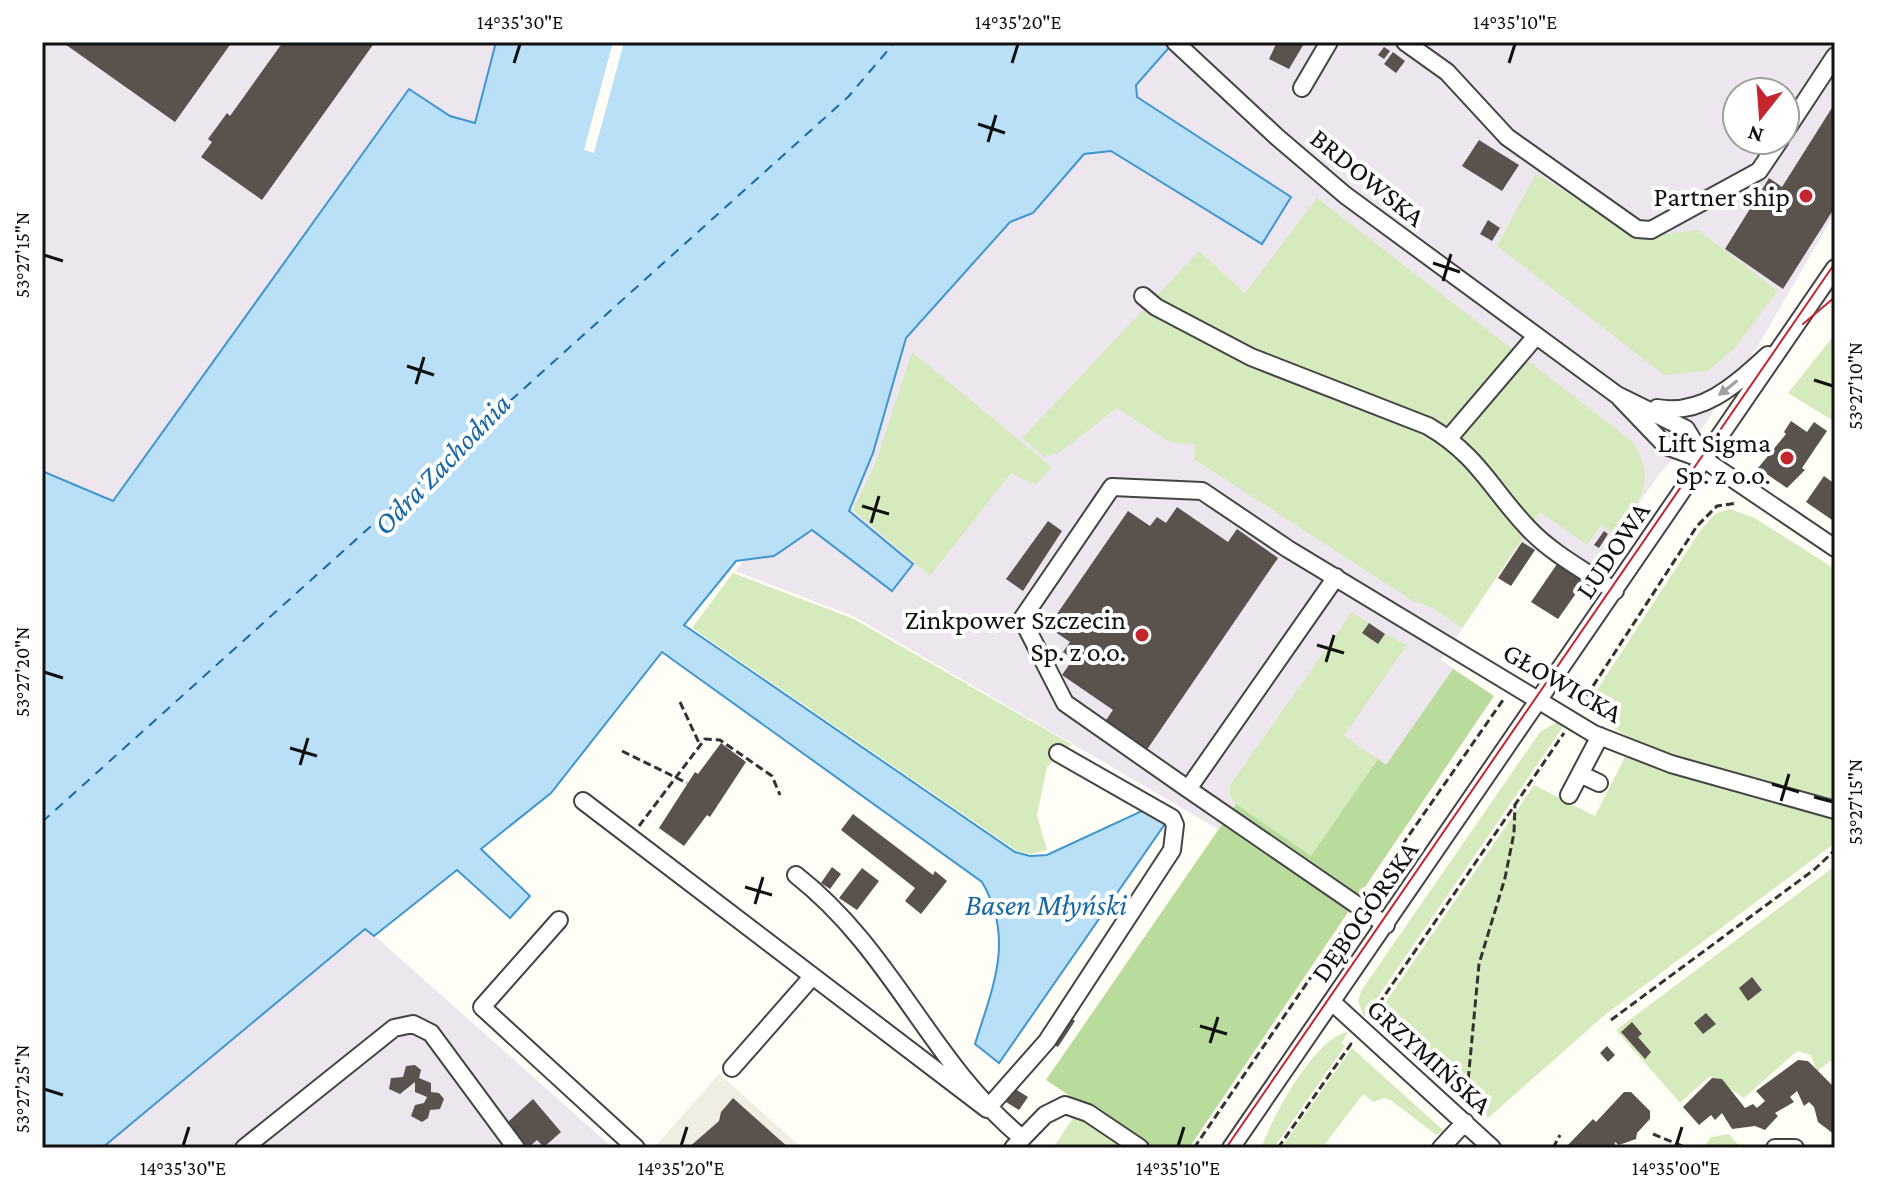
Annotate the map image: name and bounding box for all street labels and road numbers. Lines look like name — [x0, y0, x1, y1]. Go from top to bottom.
street label: BRDOWSKA — [1304, 122, 1431, 233]
street label: LUDOWA — [1569, 496, 1656, 604]
street label: GŁOWICKA — [1498, 636, 1628, 729]
street label: DĘBOGÓRSKA — [1305, 835, 1424, 987]
street label: GRZYMIŃSKA — [1361, 992, 1498, 1120]

